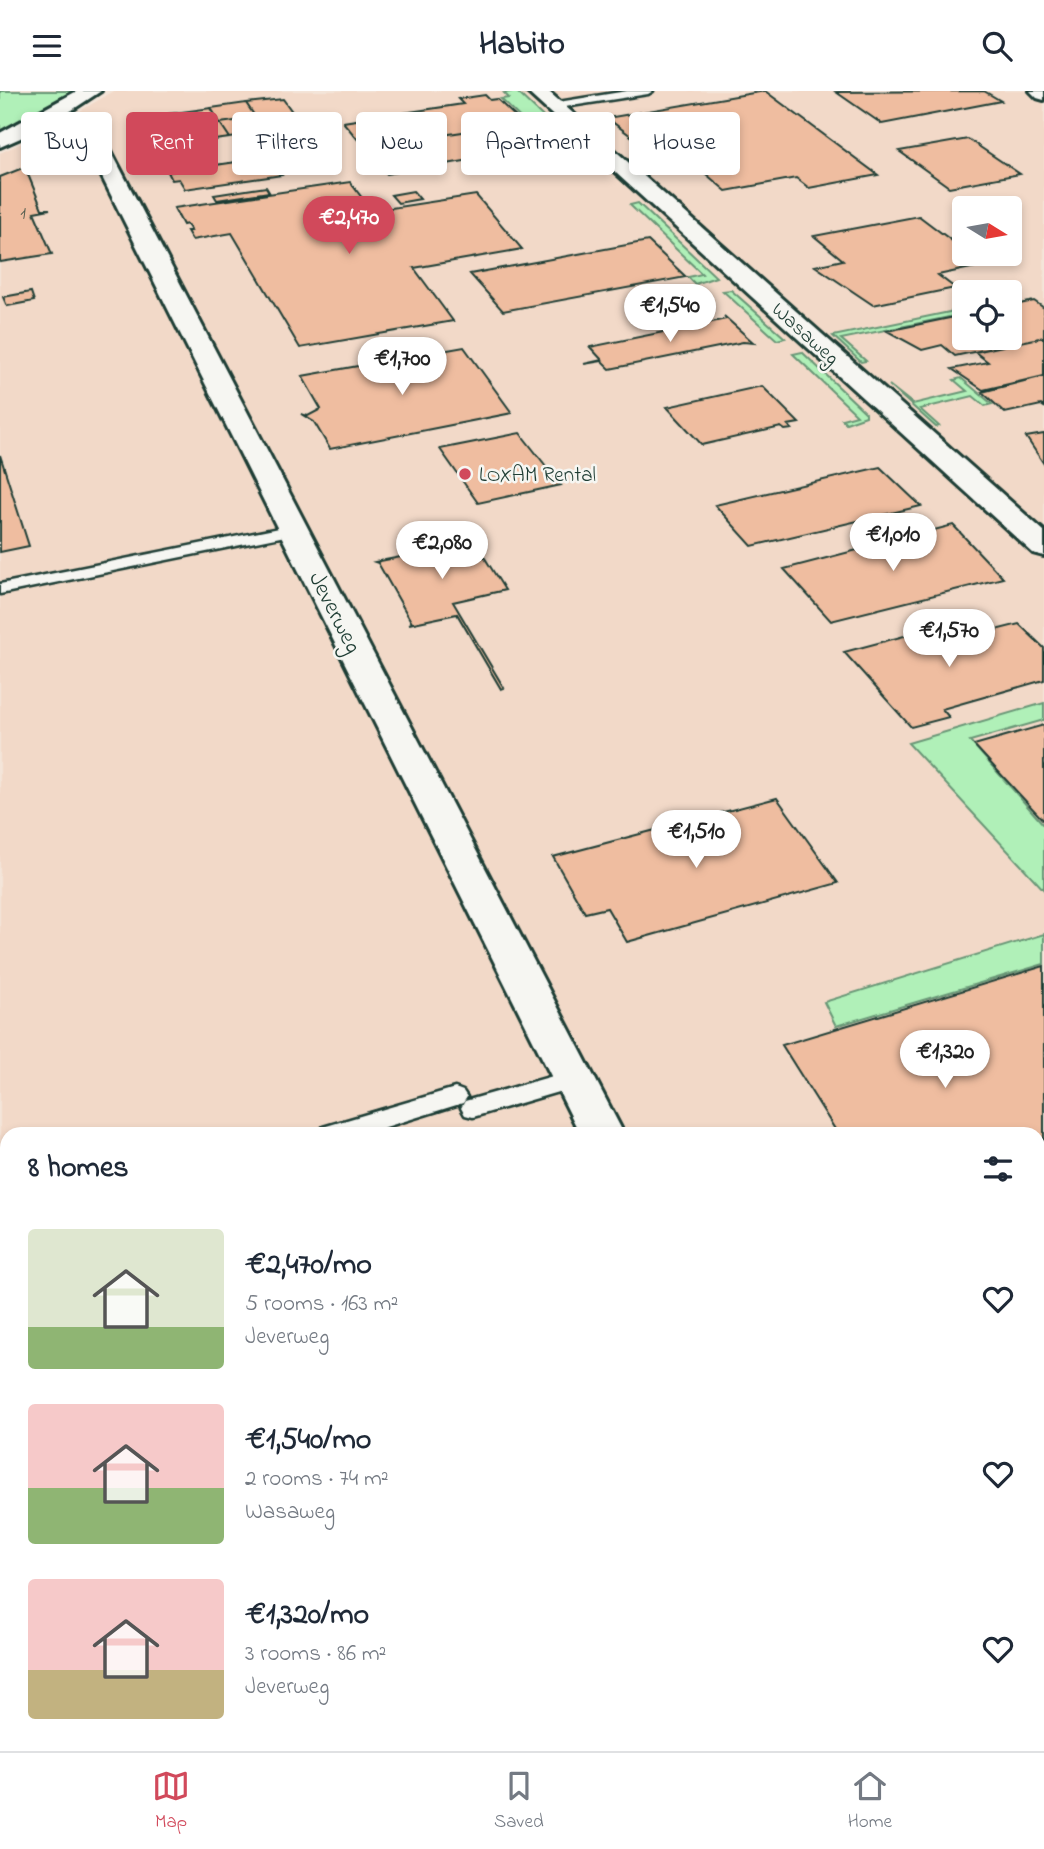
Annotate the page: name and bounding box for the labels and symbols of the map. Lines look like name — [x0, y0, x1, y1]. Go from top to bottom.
north arrow — [952, 196, 1022, 266]
pin: €2,470 — [292, 197, 406, 256]
house number: 1 — [20, 201, 26, 227]
pin: €1,540 — [613, 285, 727, 344]
street label: Wasaweg — [763, 296, 845, 375]
pin: €1,700 — [345, 337, 459, 397]
place label: LOXAM Rental — [479, 461, 596, 491]
marker: LOXAM Rental — [457, 466, 473, 482]
pin: €1,010 — [836, 513, 950, 573]
pin: €2,080 — [385, 521, 499, 581]
street label: Jeverweg — [298, 566, 369, 660]
pin: €1,570 — [892, 609, 1006, 669]
pin: €1,510 — [639, 811, 753, 870]
pin: €1,320 — [888, 1031, 1002, 1090]

